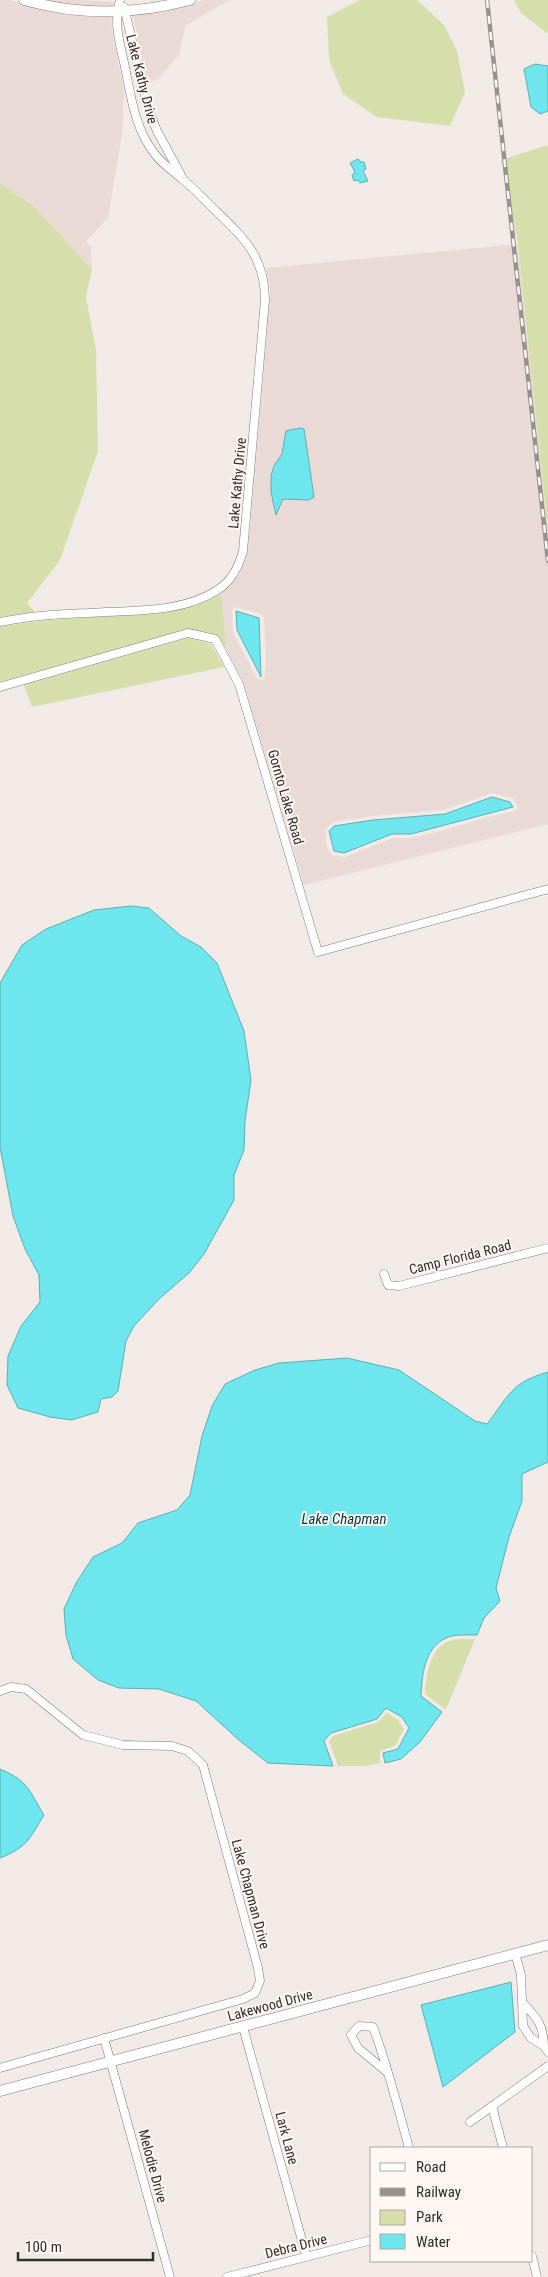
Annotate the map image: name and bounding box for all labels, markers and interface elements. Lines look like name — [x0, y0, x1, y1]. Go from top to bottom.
street label: Lake Kathy Drive — [123, 33, 161, 126]
street label: Lake Kathy Drive — [225, 436, 249, 529]
street label: Gornto Lake Road — [265, 748, 307, 846]
street label: Camp Florida Road — [407, 1237, 513, 1277]
water label: Lake Chapman — [302, 1510, 386, 1528]
street label: Lake Chapman Drive — [229, 1837, 273, 1951]
street label: Lakewood Drive — [226, 1986, 315, 2024]
street label: Lark Lane — [272, 2110, 302, 2166]
street label: Melodie Drive — [136, 2128, 171, 2205]
legend — [370, 2147, 533, 2262]
text: Road — [416, 2158, 446, 2176]
text: Railway — [416, 2183, 461, 2201]
text: Park — [416, 2208, 443, 2226]
scale bar — [18, 2230, 152, 2262]
street label: Debra Drive — [263, 2230, 329, 2261]
text: Water — [416, 2233, 451, 2251]
text: 100 m — [25, 2238, 62, 2256]

